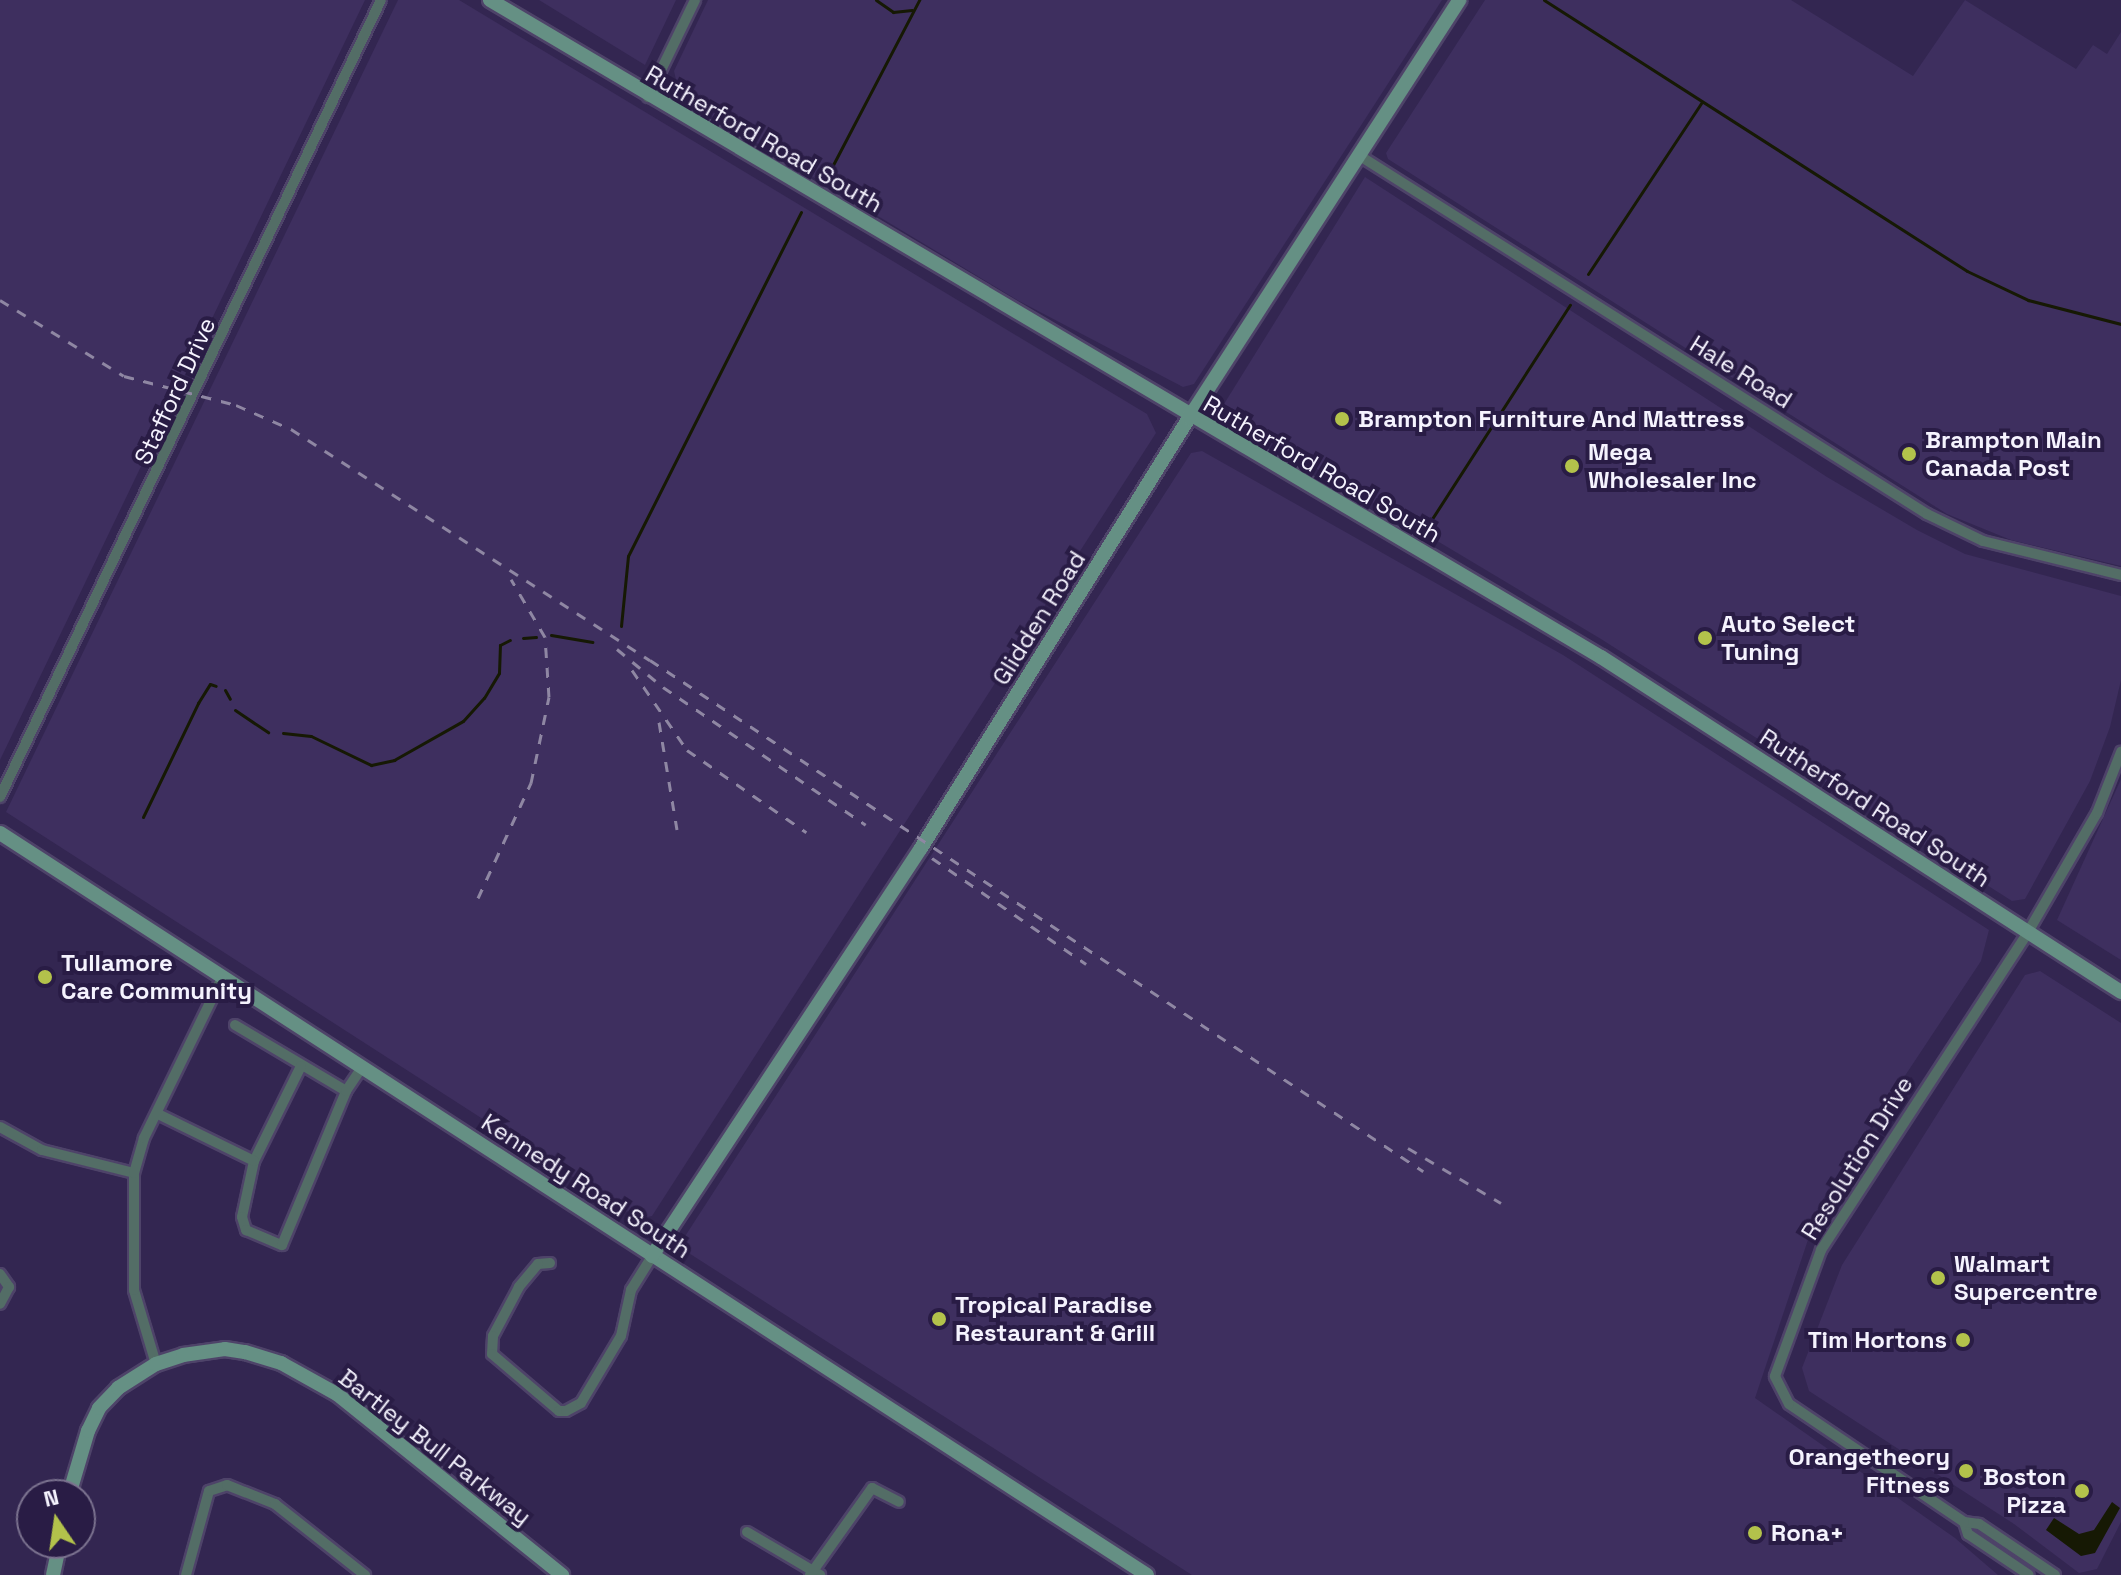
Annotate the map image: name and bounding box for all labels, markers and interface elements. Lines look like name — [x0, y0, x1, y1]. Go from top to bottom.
street label: Rutherford Road South — [640, 59, 888, 219]
street label: Stafford Drive — [128, 313, 222, 469]
street label: Hale Road — [1685, 329, 1797, 415]
street label: Rutherford Road South — [1198, 389, 1446, 549]
place label: Brampton Furniture And Mattress — [1358, 405, 1745, 433]
marker: Brampton Furniture And Mattress — [1333, 410, 1351, 428]
place label: Brampton Main Canada Post — [1925, 426, 2102, 482]
place label: Mega Wholesaler Inc — [1588, 438, 1757, 494]
marker: Brampton Main Canada Post — [1900, 445, 1918, 463]
marker: Mega Wholesaler Inc — [1563, 457, 1581, 475]
street label: Glidden Road — [986, 546, 1092, 690]
place label: Auto Select Tuning — [1721, 610, 1856, 666]
marker: Auto Select Tuning — [1696, 629, 1714, 647]
street label: Rutherford Road South — [1754, 723, 1996, 893]
place label: Tullamore Care Community — [61, 949, 252, 1005]
marker: Tullamore Care Community — [36, 968, 54, 986]
street label: Resolution Drive — [1795, 1071, 1919, 1245]
street label: Kennedy Road South — [476, 1108, 696, 1264]
place label: Walmart Supercentre — [1954, 1250, 2098, 1306]
marker: Walmart Supercentre — [1929, 1269, 1947, 1287]
place label: Tropical Paradise Restaurant & Grill — [955, 1291, 1155, 1347]
marker: Tropical Paradise Restaurant & Grill — [930, 1310, 948, 1328]
place label: Tim Hortons — [1808, 1326, 1947, 1354]
marker: Tim Hortons — [1954, 1331, 1972, 1349]
street label: Bartley Bull Parkway — [333, 1363, 537, 1531]
place label: Orangetheory Fitness — [1789, 1443, 1950, 1499]
marker: Orangetheory Fitness — [1957, 1462, 1975, 1480]
place label: Boston Pizza — [1983, 1463, 2066, 1519]
north arrow — [16, 1479, 96, 1559]
text: N — [41, 1482, 61, 1513]
marker: Boston Pizza — [2073, 1482, 2091, 1500]
place label: Rona+ — [1771, 1519, 1844, 1547]
marker: Rona+ — [1746, 1524, 1764, 1542]

